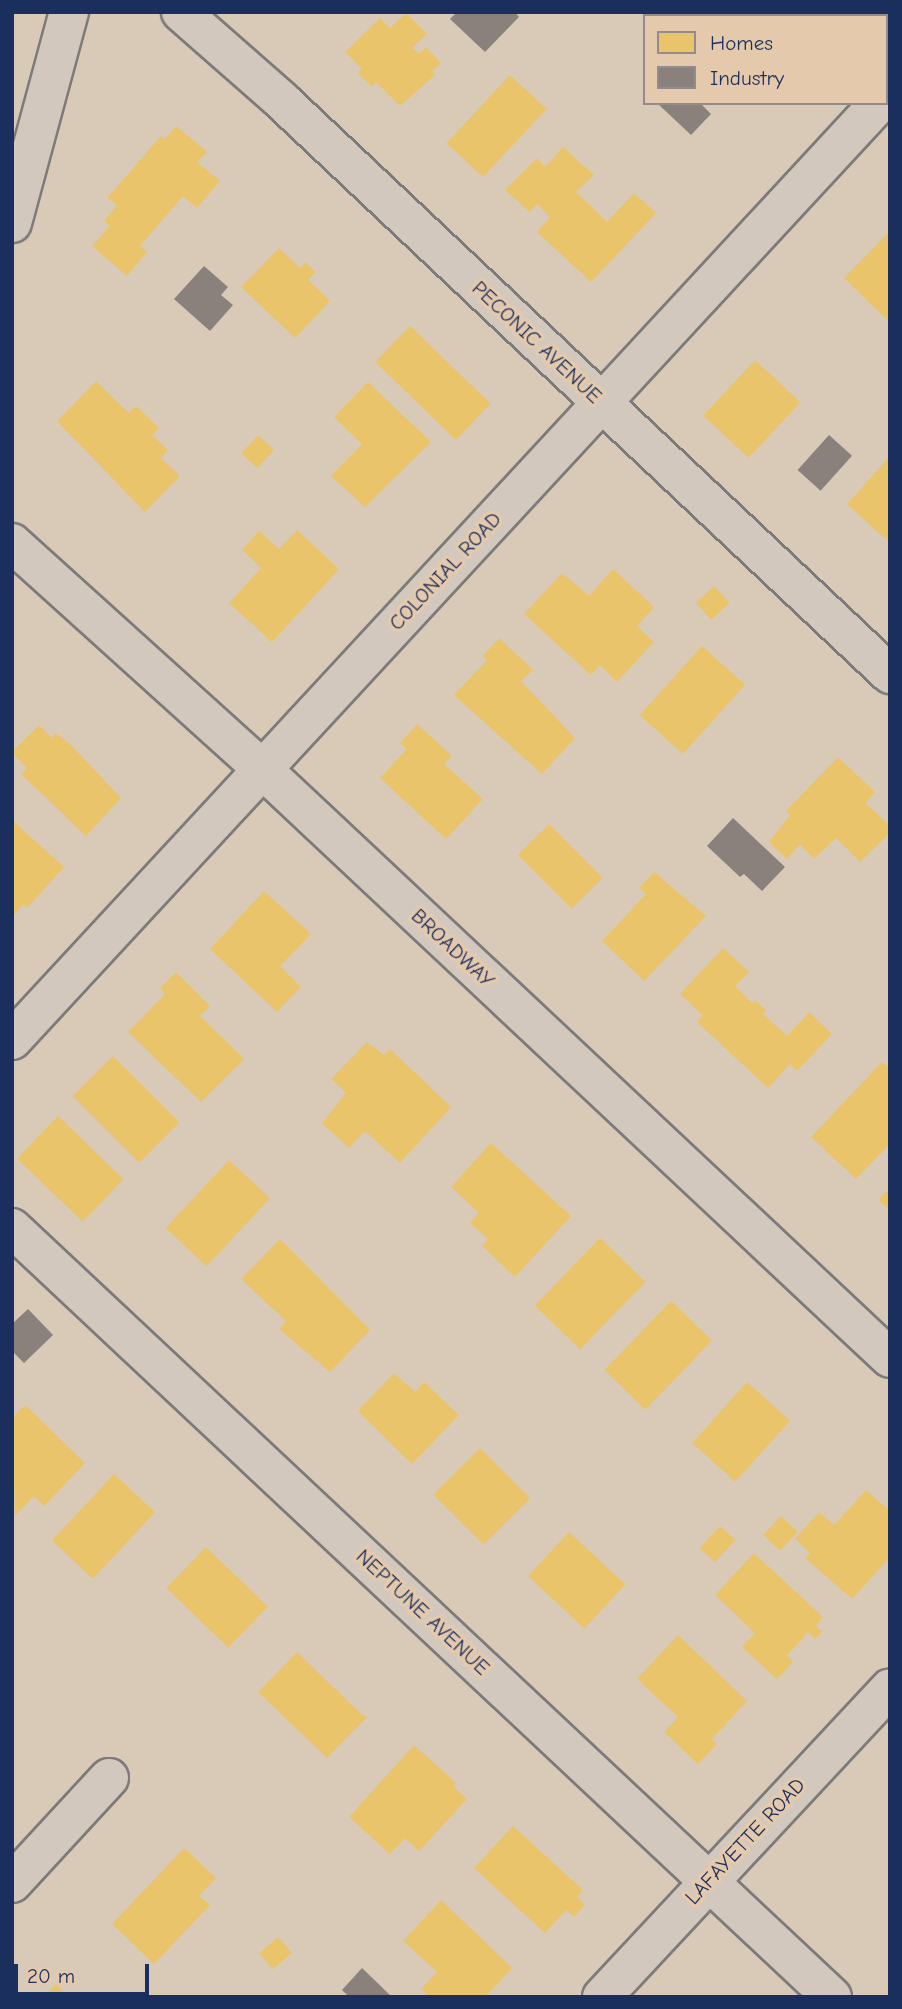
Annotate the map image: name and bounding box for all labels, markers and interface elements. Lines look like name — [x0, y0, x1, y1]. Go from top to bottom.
legend — [643, 14, 888, 105]
text: Homes — [710, 31, 773, 55]
text: Industry — [710, 66, 784, 90]
street label: PECONIC AVENUE — [467, 275, 607, 409]
street label: COLONIAL ROAD — [384, 506, 506, 636]
street label: BROADWAY — [406, 903, 500, 993]
street label: NEPTUNE AVENUE — [351, 1544, 495, 1680]
street label: LAFAYETTE ROAD — [680, 1772, 810, 1910]
scale bar — [18, 1950, 152, 1994]
text: 20 m — [27, 1964, 75, 1988]

